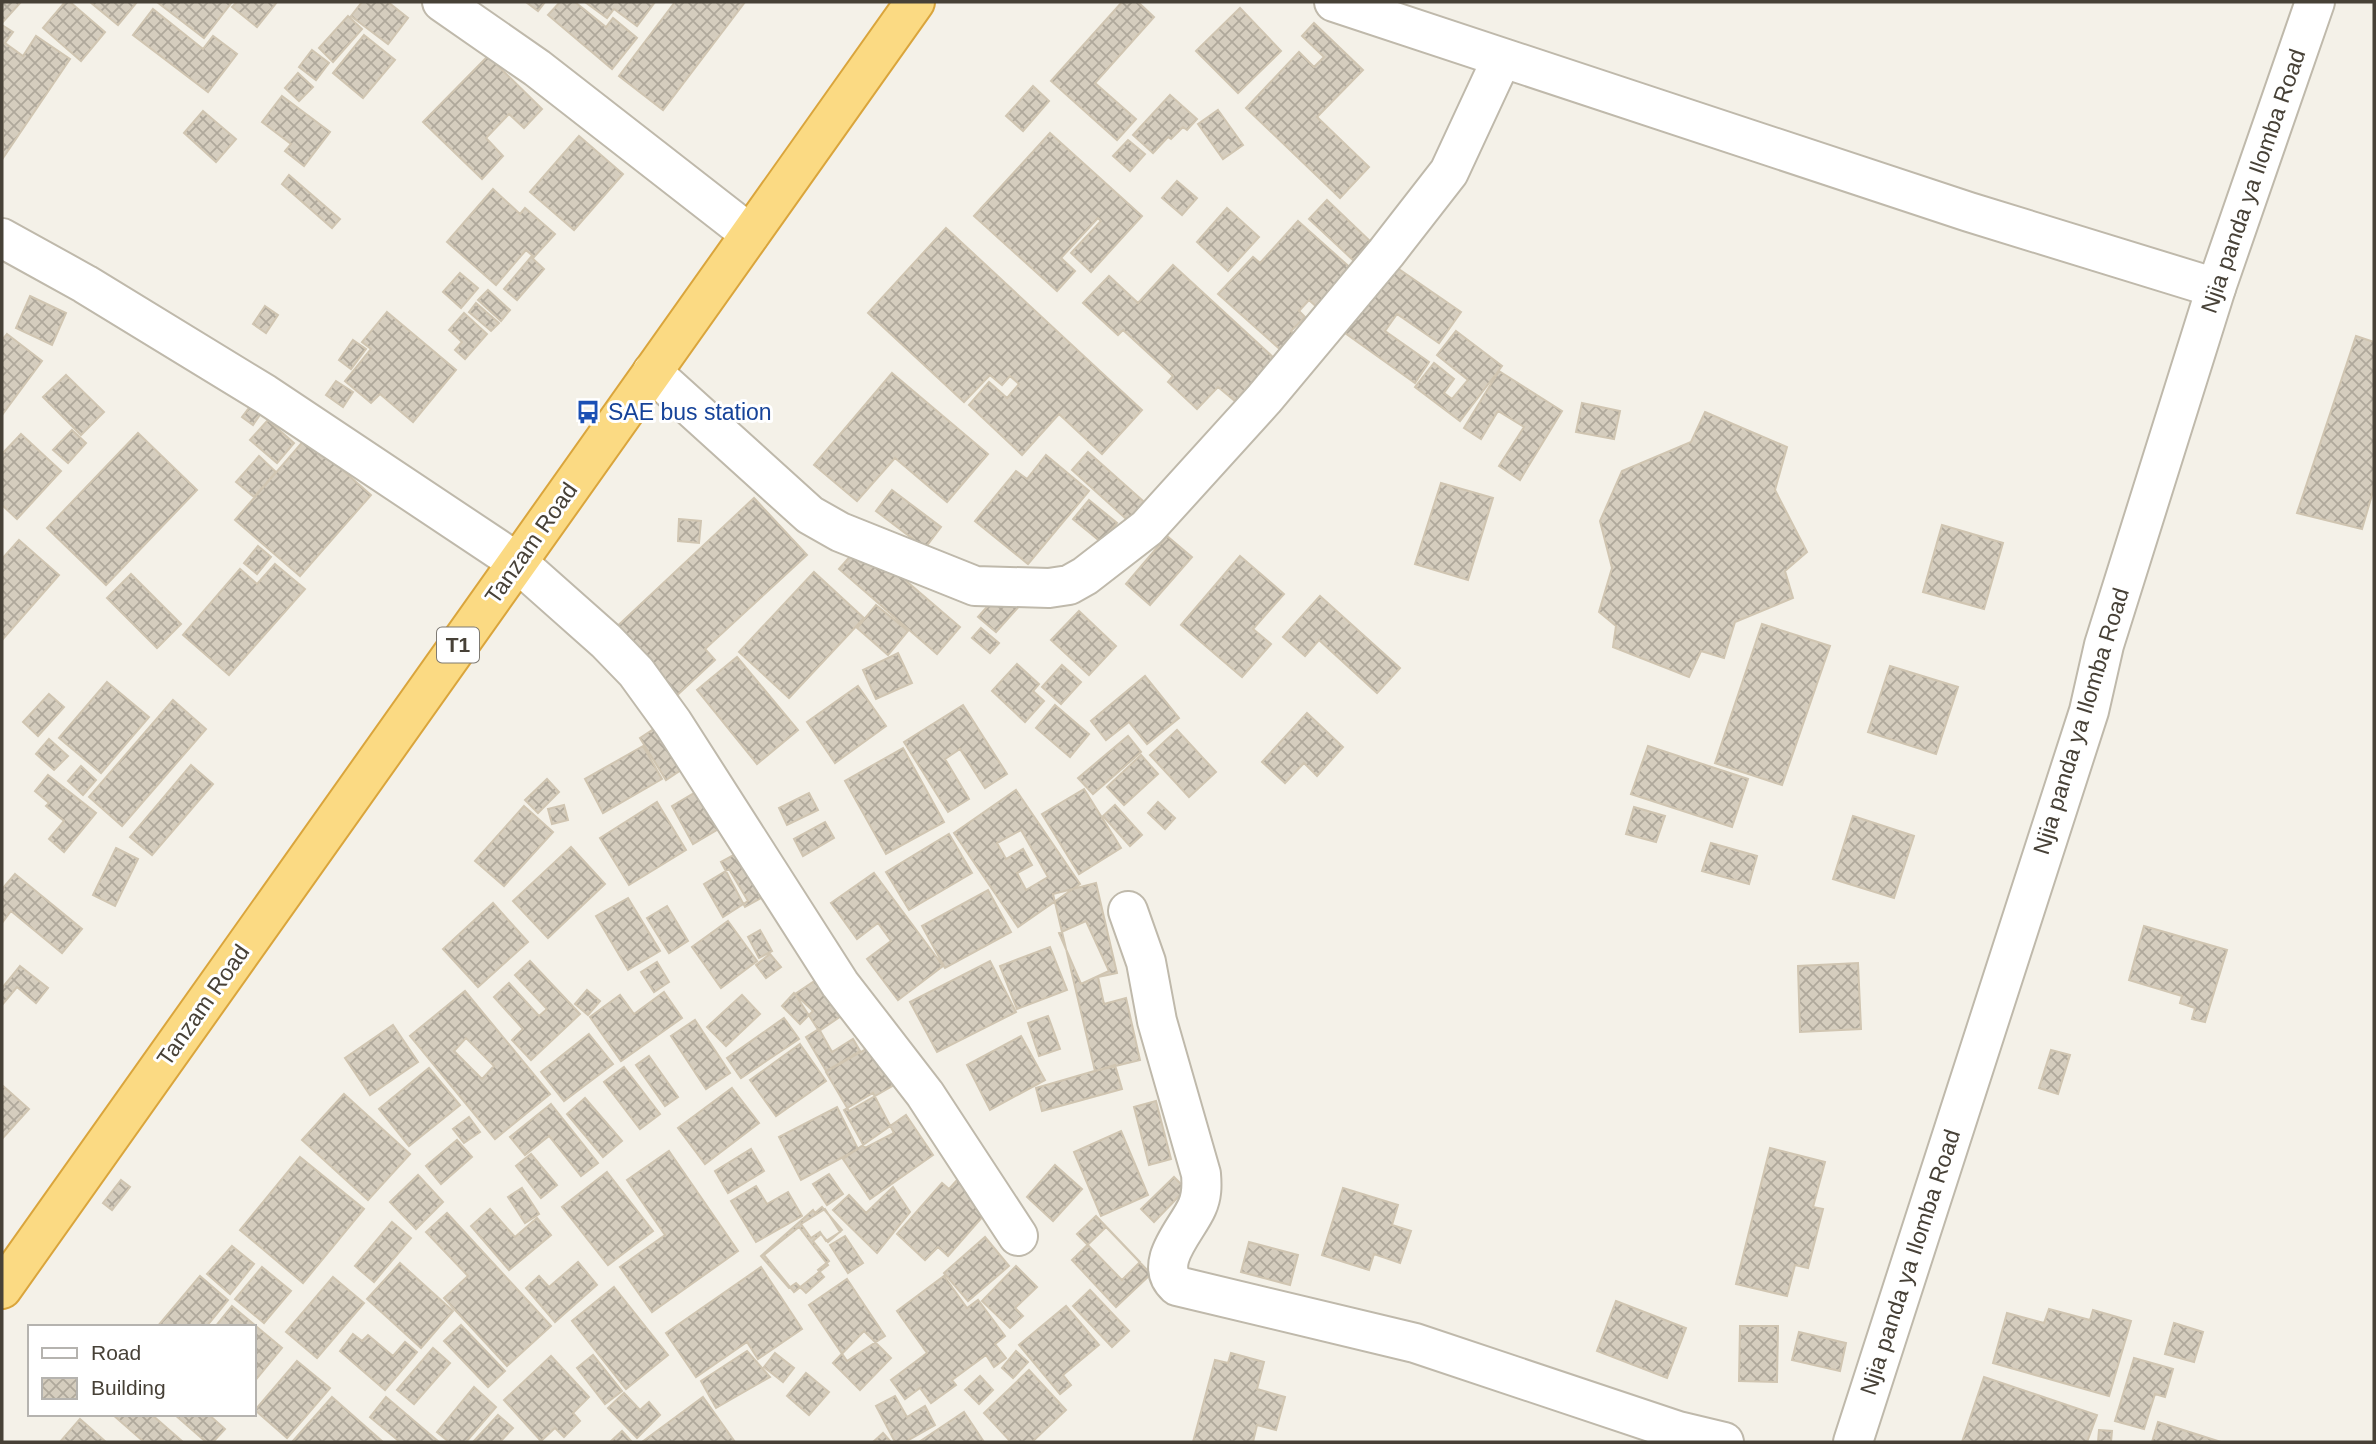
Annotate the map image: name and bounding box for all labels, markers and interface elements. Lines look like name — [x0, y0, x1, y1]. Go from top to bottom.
street label: Njia panda ya Ilomba Road — [2196, 46, 2310, 316]
bus stop icon: SAE bus station — [574, 398, 602, 426]
place label: SAE bus station — [608, 399, 772, 425]
street label: Tanzam Road — [480, 477, 582, 609]
street label: Njia panda ya Ilomba Road — [2028, 585, 2134, 857]
road number: T1 — [437, 628, 479, 662]
street label: Tanzam Road — [152, 939, 254, 1071]
street label: Njia panda ya Ilomba Road — [1855, 1126, 1965, 1398]
legend — [28, 1325, 256, 1416]
text: Road — [91, 1341, 141, 1364]
text: Building — [91, 1376, 166, 1399]

